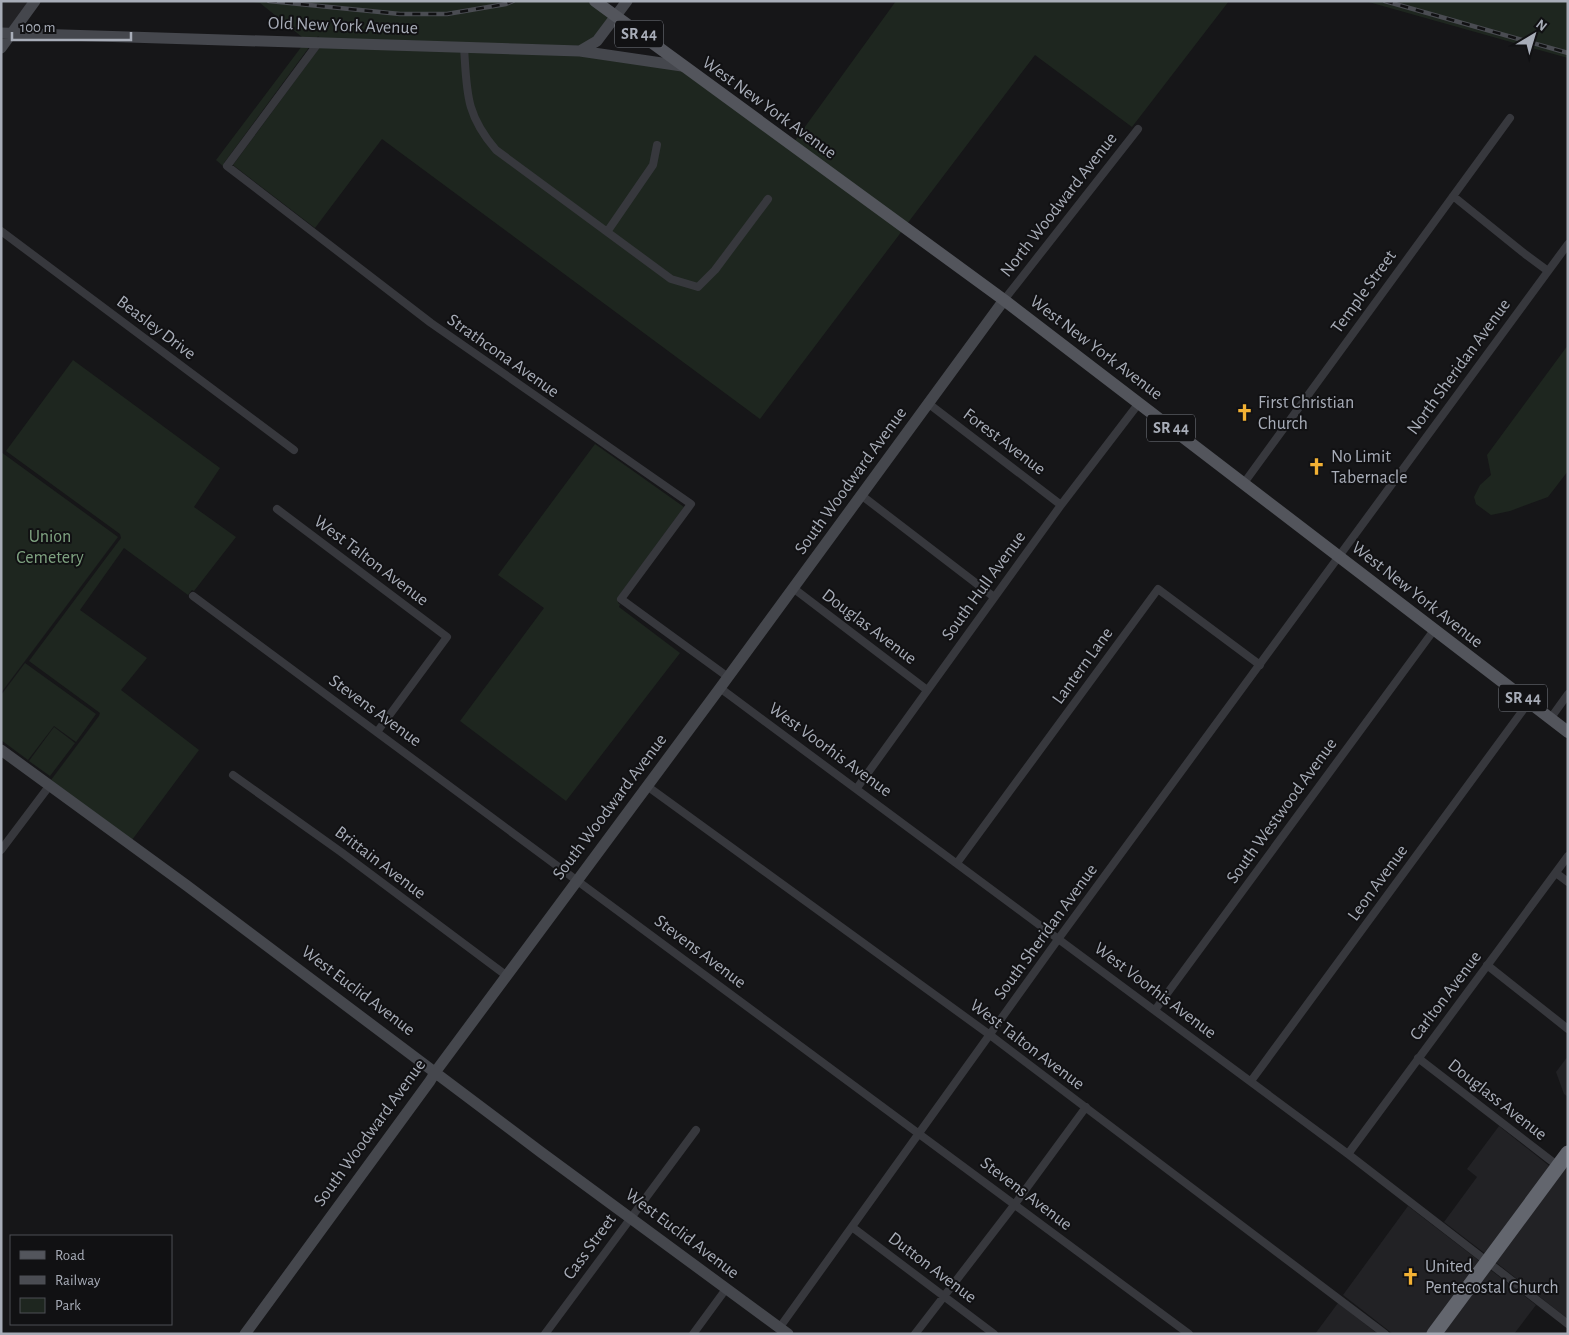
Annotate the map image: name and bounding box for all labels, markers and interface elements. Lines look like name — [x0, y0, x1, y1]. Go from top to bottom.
scale bar — [12, 10, 131, 42]
north arrow — [1509, 10, 1559, 60]
street label: Old New York Avenue — [268, 14, 418, 38]
text: N — [1533, 17, 1550, 34]
text: 100 m — [20, 20, 55, 35]
road number: SR 44 — [615, 20, 663, 48]
street label: West New York Avenue — [699, 53, 839, 163]
street label: North Woodward Avenue — [997, 130, 1121, 280]
street label: Temple Street — [1328, 247, 1400, 337]
street label: West New York Avenue — [1026, 292, 1166, 404]
street label: Beasley Drive — [113, 293, 199, 363]
street label: North Sheridan Avenue — [1404, 296, 1514, 438]
street label: Strathcona Avenue — [444, 311, 562, 401]
place label: First Christian Church — [1258, 394, 1354, 433]
church icon: First Christian Church — [1234, 403, 1254, 423]
street label: South Woodward Avenue — [792, 404, 910, 558]
street label: Forest Avenue — [960, 405, 1048, 479]
road number: SR 44 — [1147, 414, 1195, 442]
place label: No Limit Tabernacle — [1331, 448, 1408, 487]
church icon: No Limit Tabernacle — [1307, 457, 1327, 477]
street label: West Talton Avenue — [310, 512, 432, 610]
park label: Union Cemetery — [16, 528, 84, 567]
street label: South Hull Avenue — [939, 528, 1029, 644]
street label: West New York Avenue — [1348, 538, 1486, 652]
street label: Douglas Avenue — [818, 586, 920, 668]
street label: Lantern Lane — [1049, 624, 1117, 708]
street label: Stevens Avenue — [325, 672, 425, 750]
road number: SR 44 — [1499, 684, 1547, 711]
street label: West Voorhis Avenue — [765, 699, 895, 801]
street label: South Woodward Avenue — [550, 731, 670, 883]
street label: South Westwood Avenue — [1223, 735, 1341, 887]
street label: Brittain Avenue — [331, 823, 429, 903]
street label: Leon Avenue — [1345, 842, 1411, 924]
street label: South Sheridan Avenue — [991, 861, 1101, 1003]
street label: Stevens Avenue — [651, 912, 749, 992]
street label: West Voorhis Avenue — [1091, 939, 1219, 1043]
street label: West Euclid Avenue — [298, 943, 418, 1039]
street label: Carlton Avenue — [1407, 948, 1485, 1044]
street label: West Talton Avenue — [966, 996, 1088, 1094]
street label: South Woodward Avenue — [311, 1056, 429, 1210]
street label: Douglass Avenue — [1444, 1056, 1550, 1144]
street label: Stevens Avenue — [977, 1154, 1075, 1234]
street label: West Euclid Avenue — [622, 1186, 742, 1282]
street label: Cass Street — [560, 1211, 620, 1283]
street label: Dutton Avenue — [884, 1229, 980, 1307]
legend — [10, 1235, 172, 1325]
text: Road — [55, 1248, 85, 1263]
place label: United Pentecostal Church — [1425, 1258, 1559, 1297]
church icon: United Pentecostal Church — [1401, 1267, 1421, 1287]
text: Railway — [55, 1273, 101, 1288]
text: Park — [55, 1298, 81, 1313]

